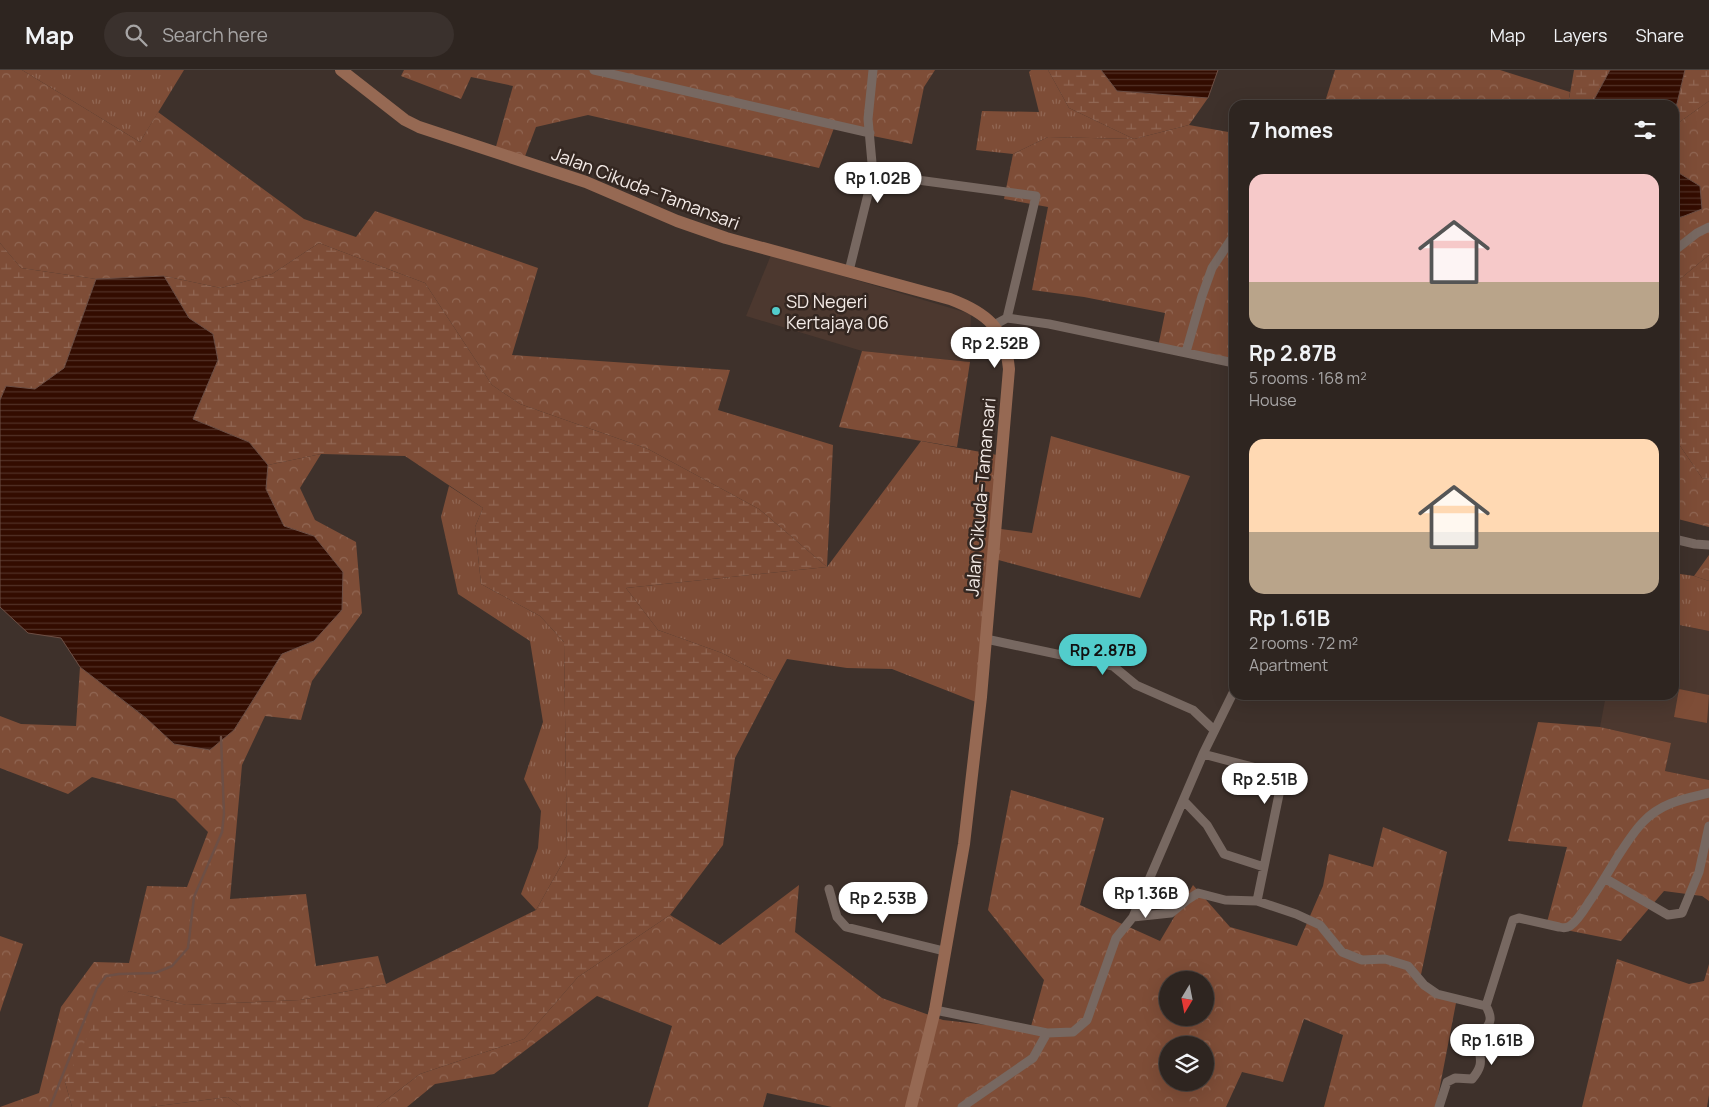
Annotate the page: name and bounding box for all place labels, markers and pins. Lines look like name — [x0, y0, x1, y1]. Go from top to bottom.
pin: Rp 1.02B — [826, 162, 930, 204]
place label: SD Negeri Kertajaya 06 — [786, 289, 889, 334]
marker: SD Negeri Kertajaya 06 — [770, 305, 782, 317]
pin: Rp 2.52B — [943, 326, 1047, 369]
pin: Rp 2.87B — [1051, 634, 1155, 676]
pin: Rp 2.51B — [1213, 762, 1317, 805]
pin: Rp 1.36B — [1094, 876, 1198, 919]
pin: Rp 2.53B — [831, 882, 935, 924]
pin: Rp 1.61B — [1440, 1024, 1544, 1066]

